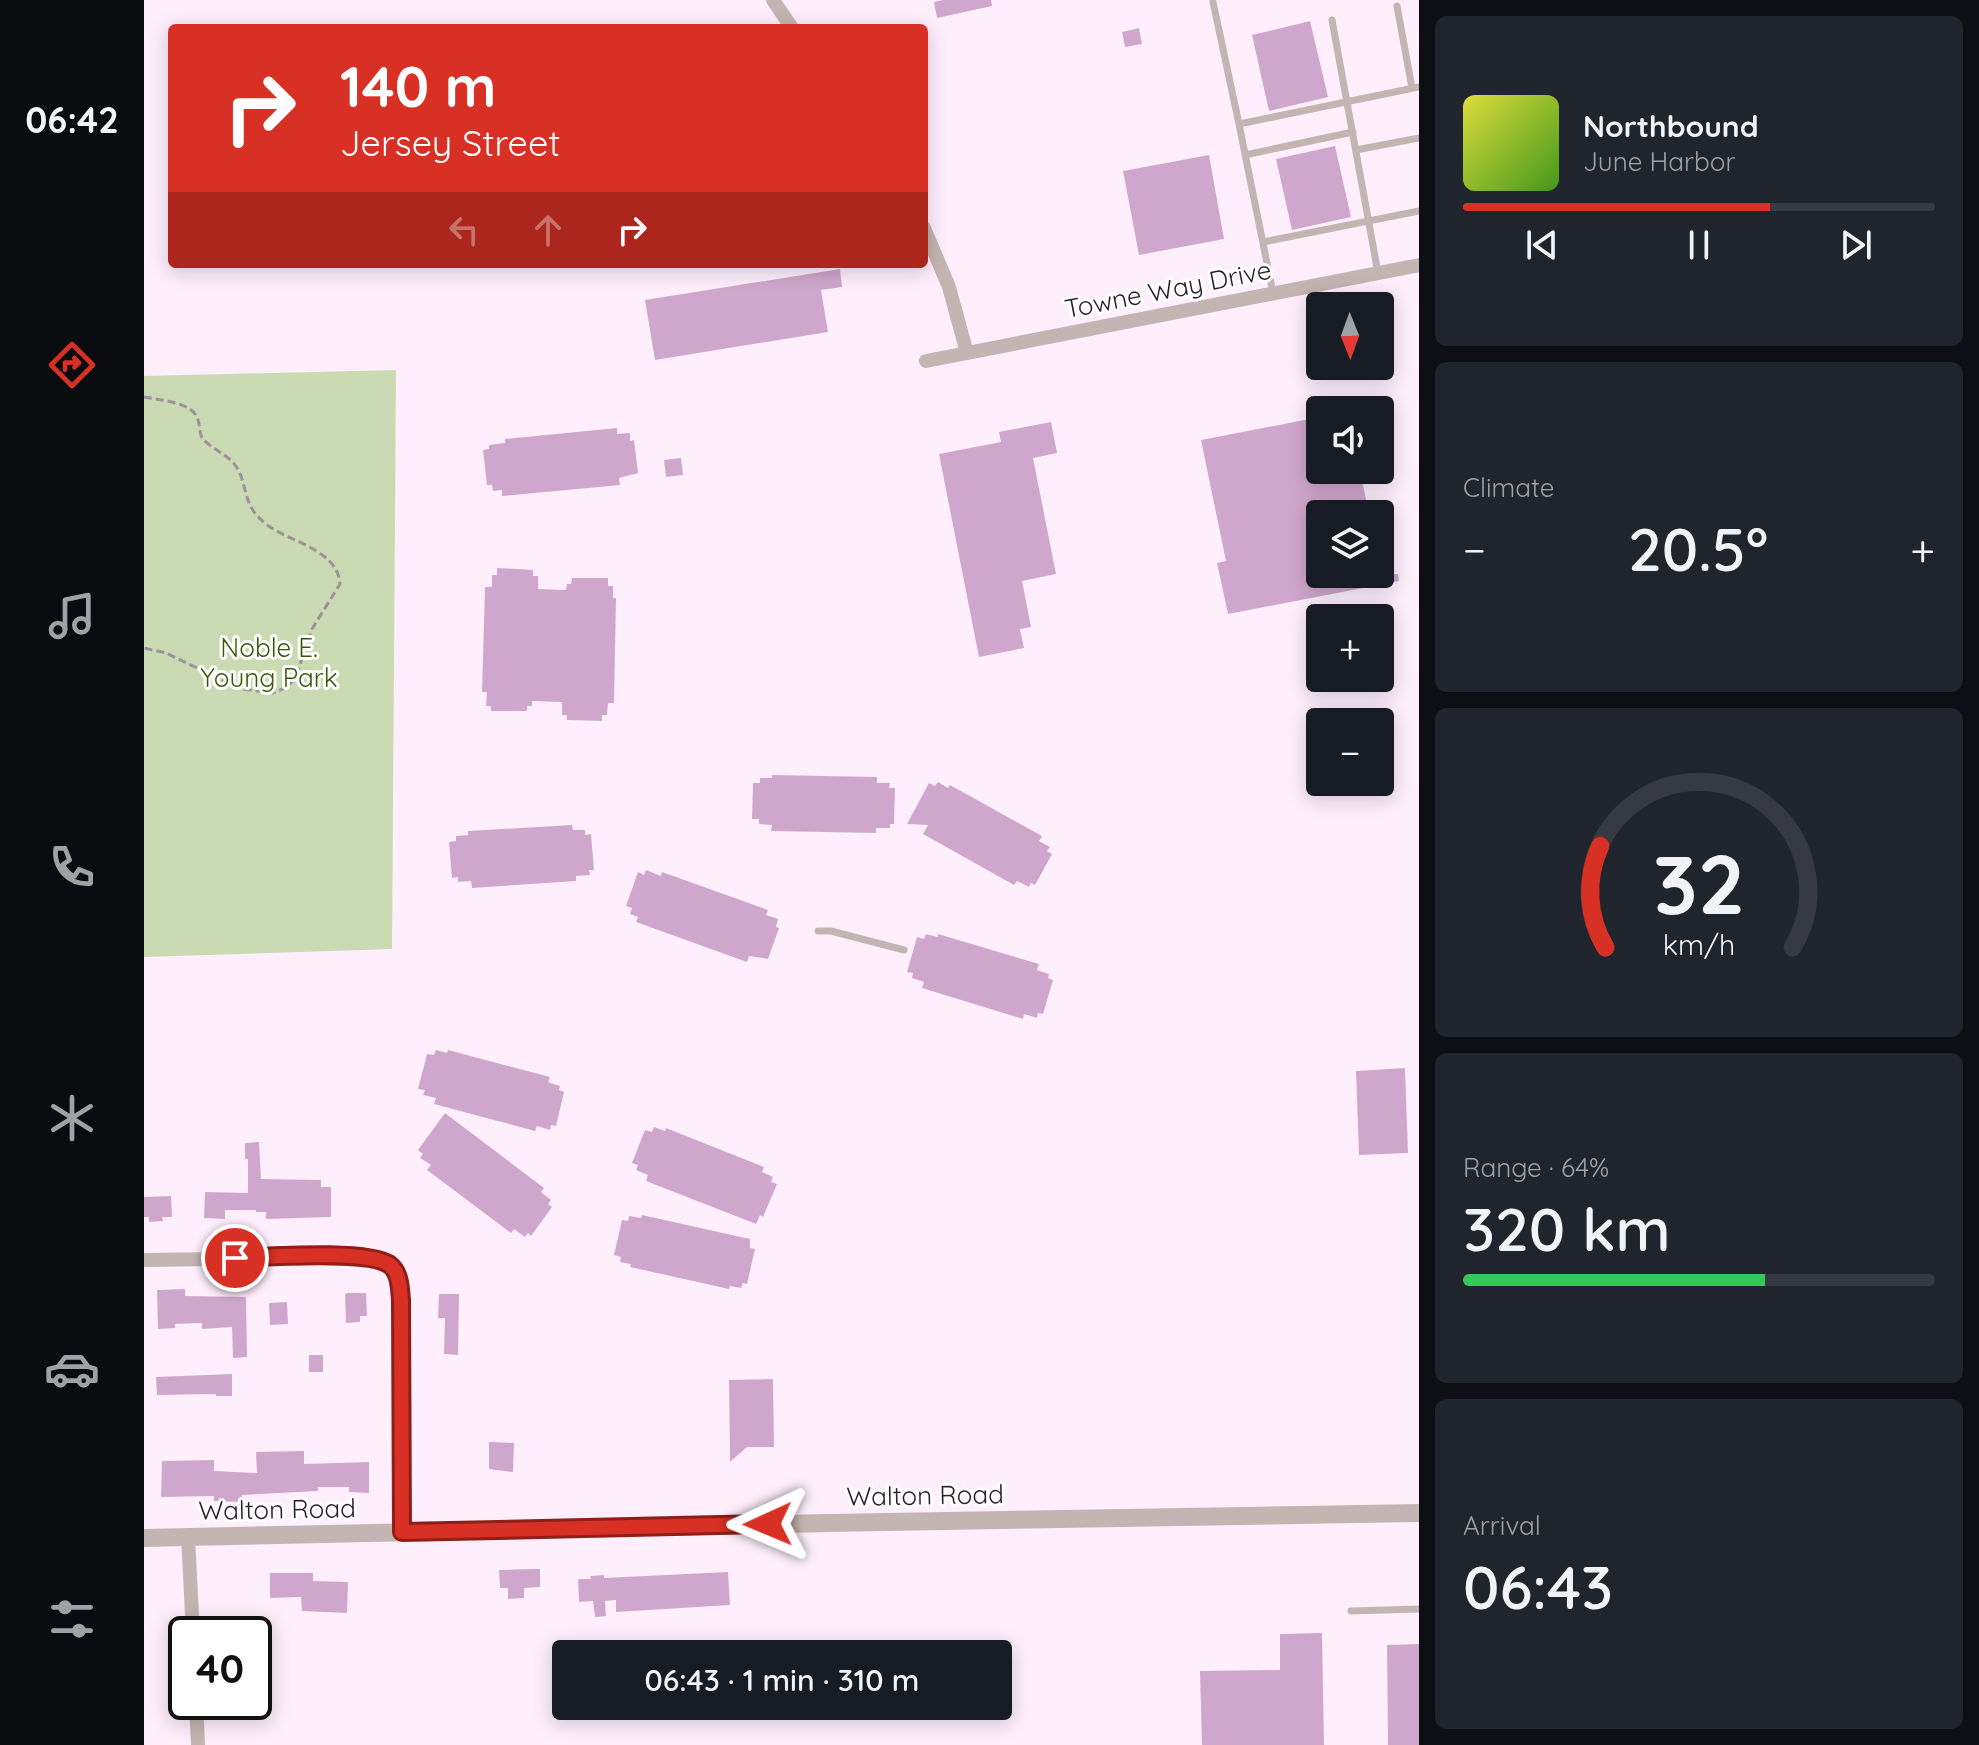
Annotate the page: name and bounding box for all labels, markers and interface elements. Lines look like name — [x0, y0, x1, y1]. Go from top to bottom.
text: 140 m — [340, 51, 496, 121]
icon: right — [208, 56, 312, 160]
text: 06:42 — [25, 97, 119, 142]
text: Northbound — [1583, 107, 1759, 145]
text: Jersey Street — [340, 120, 561, 165]
text: June Harbor — [1583, 145, 1735, 178]
icon: left — [442, 208, 486, 252]
icon: ahead — [526, 208, 570, 252]
icon: right — [610, 208, 654, 252]
icon: previous — [1520, 223, 1564, 267]
icon: pause — [1677, 223, 1721, 267]
icon: next — [1834, 223, 1878, 267]
street label: Towne Way Drive — [1062, 253, 1274, 325]
north arrow — [1306, 292, 1394, 380]
map controls — [1306, 292, 1394, 796]
icon: directions — [44, 337, 100, 393]
button: sound — [1306, 396, 1394, 484]
text: Climate — [1463, 471, 1554, 504]
button: layers — [1306, 500, 1394, 588]
text: 20.5° — [1628, 511, 1768, 586]
text: − — [1463, 522, 1486, 577]
text: + — [1910, 522, 1935, 577]
icon: music — [44, 588, 100, 644]
button: + — [1306, 604, 1394, 692]
park label: Noble E. Young Park — [200, 631, 338, 694]
button: − — [1306, 708, 1394, 796]
text: 32 — [1653, 831, 1745, 935]
icon: phone — [44, 839, 100, 895]
text: km/h — [1663, 927, 1735, 963]
icon: climate — [44, 1090, 100, 1146]
text: Range · 64% — [1463, 1151, 1609, 1184]
text: 320 km — [1463, 1191, 1671, 1266]
pin — [201, 1224, 269, 1292]
icon: arrive — [213, 1236, 257, 1280]
icon: car — [44, 1341, 100, 1397]
street label: Walton Road — [846, 1477, 1004, 1513]
position arrow — [726, 1482, 810, 1566]
street label: Walton Road — [198, 1491, 356, 1527]
text: Arrival — [1463, 1509, 1541, 1542]
text: 06:43 — [1463, 1549, 1613, 1624]
icon: filters — [44, 1591, 100, 1647]
speed limit sign: 40 — [168, 1616, 272, 1720]
text: 06:43 · 1 min · 310 m — [645, 1661, 919, 1699]

